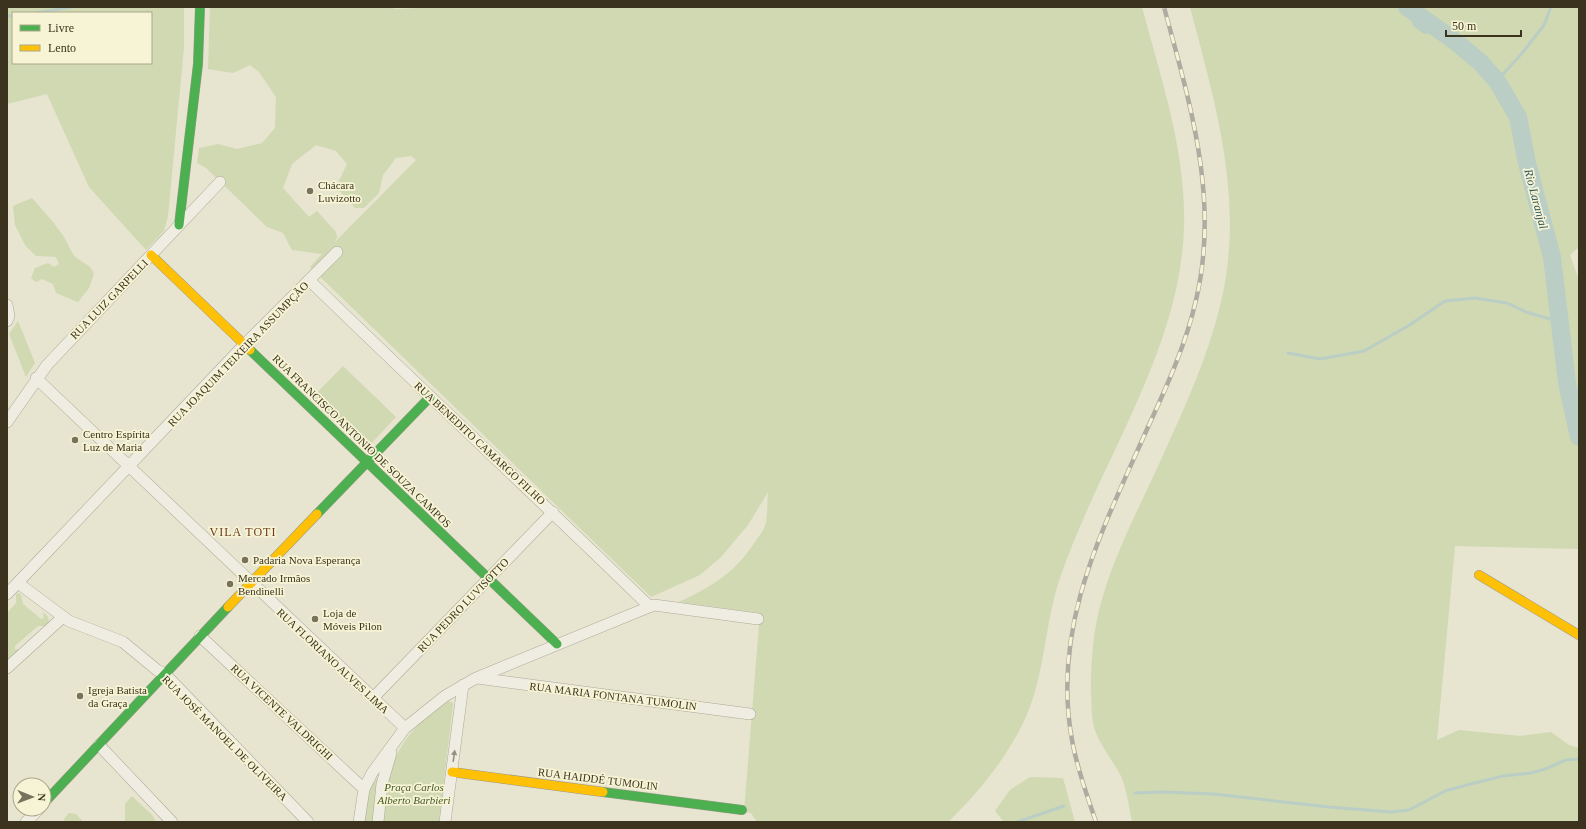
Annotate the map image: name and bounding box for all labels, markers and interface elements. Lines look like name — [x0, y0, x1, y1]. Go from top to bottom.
legend — [12, 12, 152, 64]
scale bar — [1446, 12, 1521, 38]
text: 50 m — [1452, 19, 1477, 33]
text: Livre — [48, 21, 74, 35]
text: Lento — [48, 41, 76, 55]
water label: Rio Laranjal — [1521, 166, 1551, 231]
place label: Chácara Luvizotto — [318, 179, 361, 204]
marker: Chácara Luvizotto — [305, 186, 315, 196]
street label: RUA LUIZ GARPELLI — [68, 256, 150, 341]
street label: RUA JOAQUIM TEIXEIRA ASSUMPÇÃO — [165, 279, 311, 429]
street label: RUA FRANCISCO ANTONIO DE SOUZA CAMPOS — [270, 352, 454, 530]
street label: RUA BENEDITO CAMARGO FILHO — [412, 379, 548, 507]
place label: Centro Espírita Luz de Maria — [83, 428, 150, 453]
marker: Centro Espírita Luz de Maria — [70, 435, 80, 445]
district label: VILA TOTI — [210, 525, 276, 539]
place label: Padaria Nova Esperança — [253, 554, 361, 566]
marker: Padaria Nova Esperança — [240, 555, 250, 565]
street label: RUA PEDRO LUVISOTTO — [415, 556, 511, 654]
place label: Mercado Irmãos Bendinelli — [238, 572, 310, 597]
marker: Mercado Irmãos Bendinelli — [225, 579, 235, 589]
street label: RUA FLORIANO ALVES LIMA — [275, 606, 391, 716]
place label: Loja de Móveis Pilon — [323, 607, 382, 632]
marker: Loja de Móveis Pilon — [310, 614, 320, 624]
street label: RUA VICENTE VALDRIGHI — [229, 662, 336, 762]
street label: RUA JOSÉ MANOEL DE OLIVEIRA — [160, 673, 290, 803]
street label: RUA MARIA FONTANA TUMOLIN — [529, 680, 697, 712]
place label: Igreja Batista da Graça — [88, 684, 147, 709]
marker: Igreja Batista da Graça — [75, 691, 85, 701]
one-way arrow — [451, 749, 457, 762]
street label: RUA HAIDDÉ TUMOLIN — [537, 766, 659, 792]
north arrow — [12, 777, 52, 817]
park label: Praça Carlos Alberto Barbieri — [376, 781, 451, 806]
text: N — [36, 793, 48, 801]

